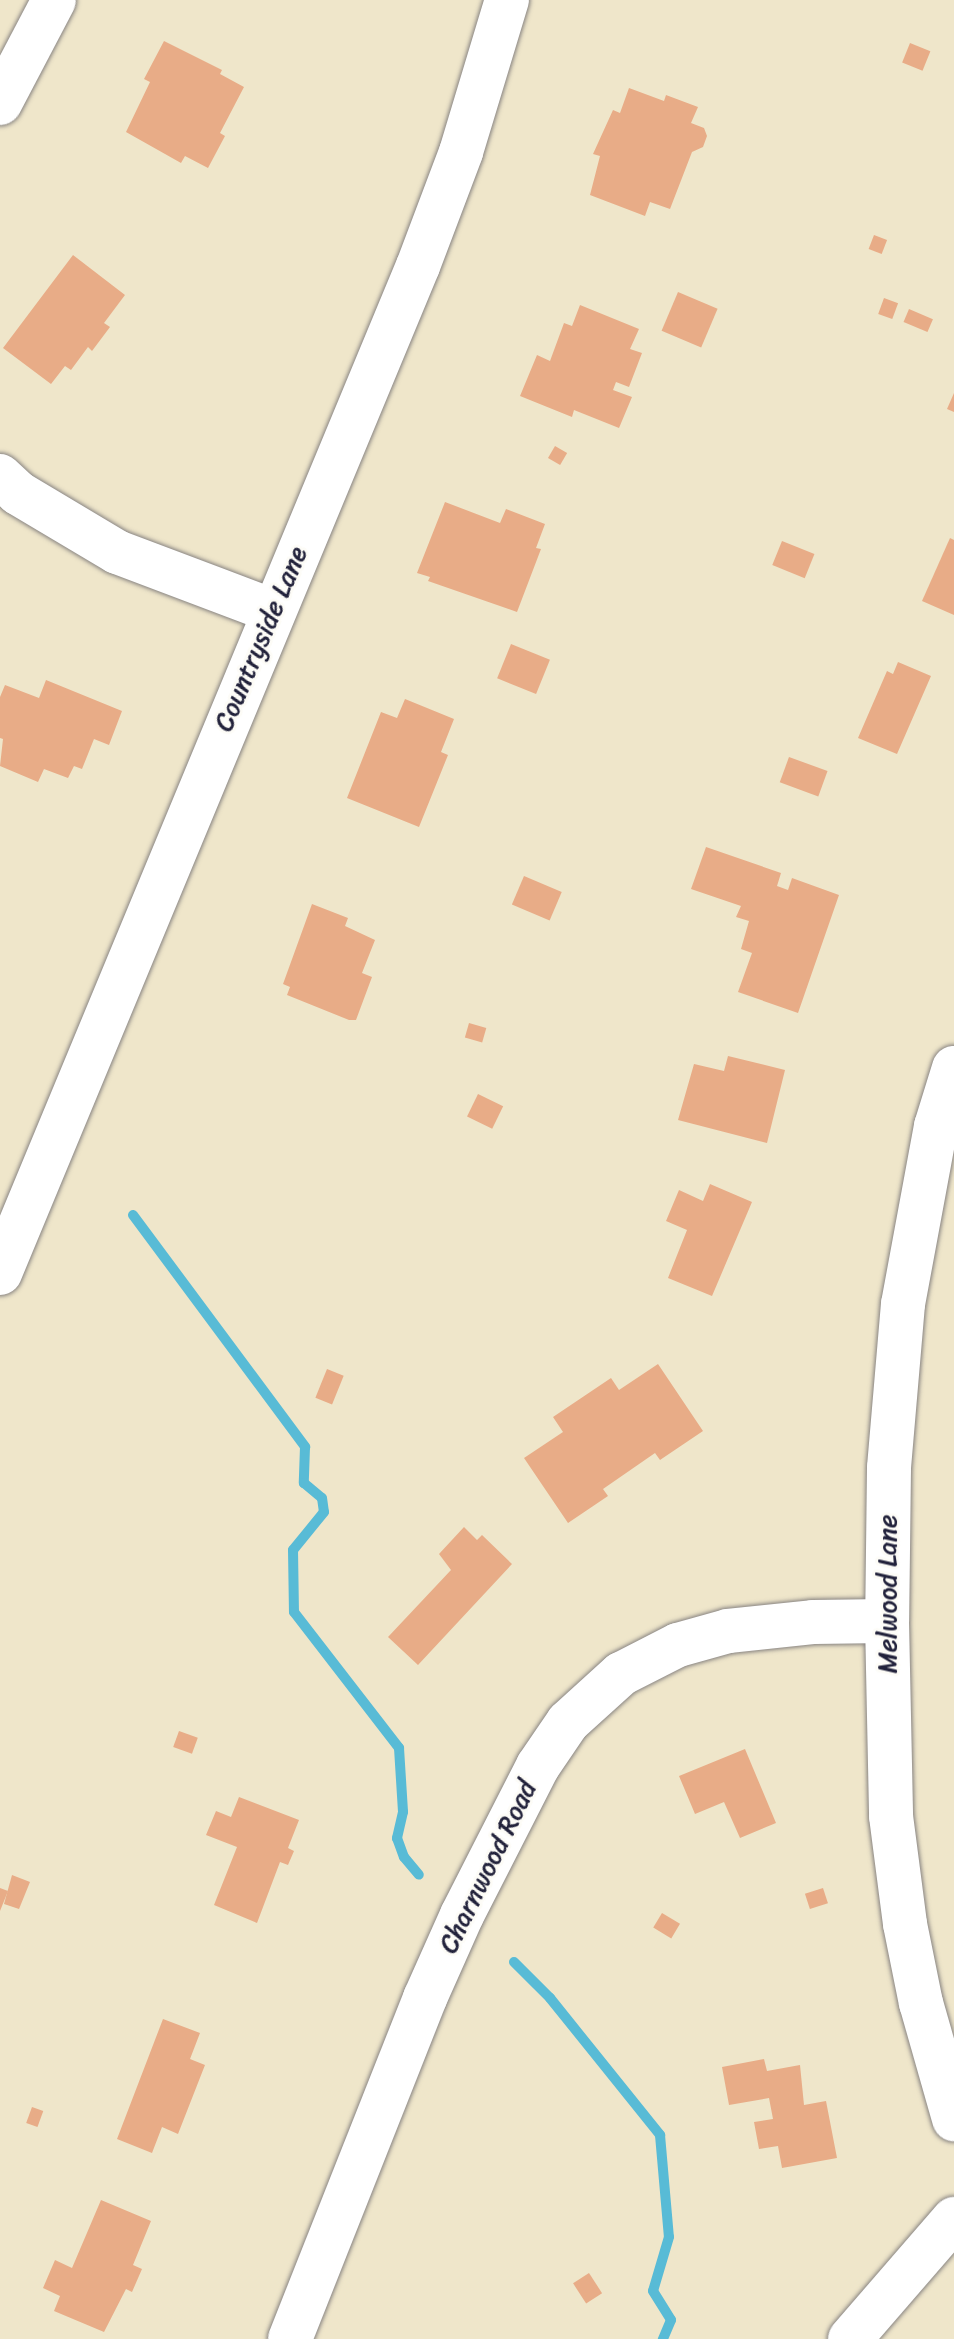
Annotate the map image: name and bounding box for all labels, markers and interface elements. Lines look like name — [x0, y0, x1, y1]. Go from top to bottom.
street label: Countryside Lane — [208, 542, 314, 736]
street label: Melwood Lane — [872, 1515, 904, 1673]
street label: Charnwood Road — [433, 1776, 543, 1958]

